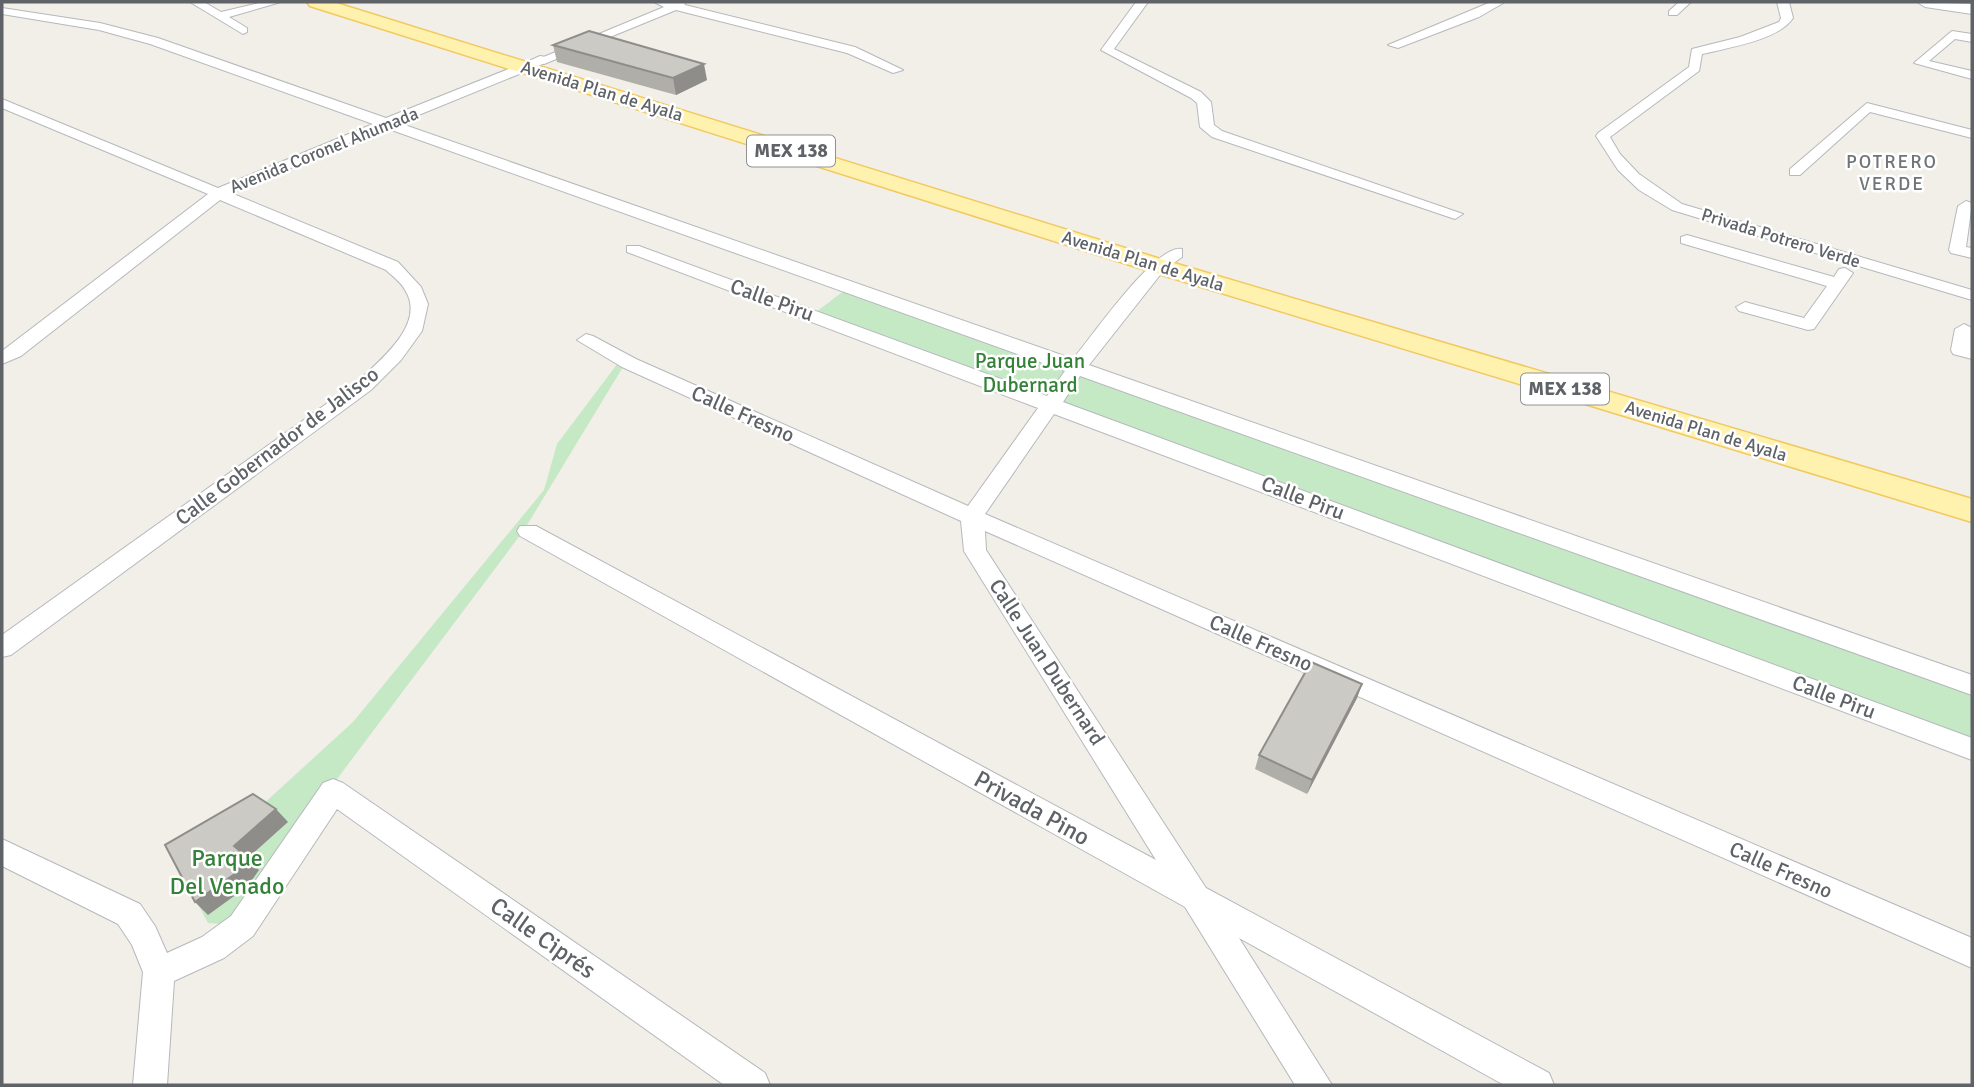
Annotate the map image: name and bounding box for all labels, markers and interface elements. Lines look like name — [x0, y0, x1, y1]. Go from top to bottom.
street label: Avenida Plan de Ayala — [518, 56, 686, 126]
street label: Avenida Coronel Ahumada — [226, 102, 422, 198]
road number: MEX 138 — [747, 136, 835, 167]
district label: POTRERO VERDE — [1846, 150, 1938, 196]
street label: Privada Potrero Verde — [1699, 203, 1863, 273]
street label: Avenida Plan de Ayala — [1059, 226, 1227, 296]
street label: Calle Piru — [727, 273, 817, 327]
park label: Parque Juan Dubernard — [975, 348, 1085, 398]
street label: Calle Gobernador de Jalisco — [170, 361, 384, 531]
road number: MEX 138 — [1521, 374, 1609, 404]
street label: Calle Fresno — [687, 380, 799, 448]
street label: Avenida Plan de Ayala — [1622, 396, 1790, 466]
street label: Calle Piru — [1258, 470, 1348, 526]
street label: Calle Juan Dubernard — [984, 574, 1110, 750]
street label: Calle Fresno — [1205, 609, 1317, 677]
street label: Calle Piru — [1789, 669, 1879, 725]
street label: Privada Pino — [969, 764, 1095, 852]
street label: Calle Fresno — [1725, 836, 1837, 904]
park label: Parque Del Venado — [170, 843, 284, 901]
street label: Calle Ciprés — [484, 891, 602, 985]

